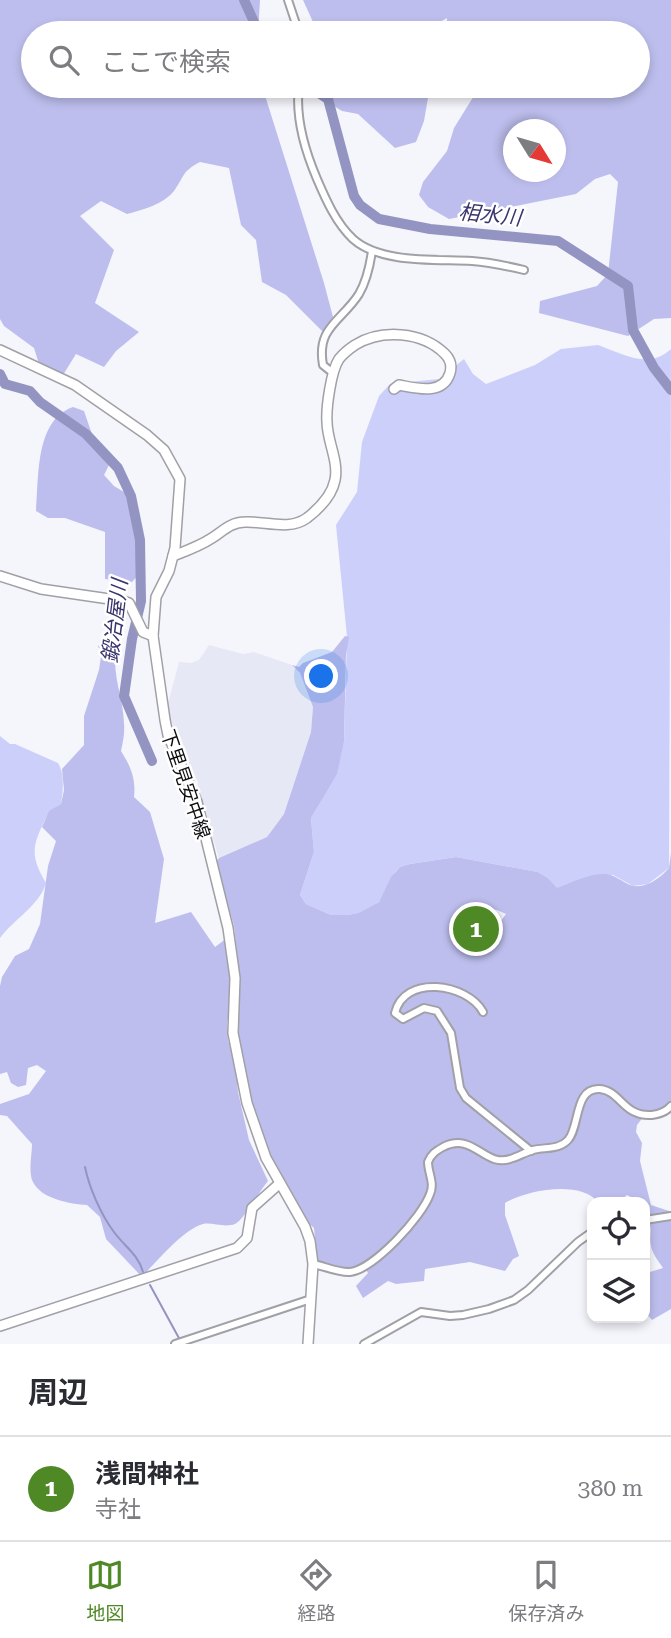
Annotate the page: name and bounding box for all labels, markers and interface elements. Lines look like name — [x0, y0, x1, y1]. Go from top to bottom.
search box — [21, 21, 650, 98]
icon: search — [45, 41, 83, 79]
text: ここで検索 — [101, 47, 231, 77]
north arrow — [503, 119, 566, 182]
water label: 相水川 — [457, 200, 525, 230]
water label: 鍛冶屋川 — [98, 576, 132, 664]
your location — [304, 659, 338, 693]
street label: 下里見安中線 — [156, 727, 215, 842]
pin: 1 — [453, 903, 499, 955]
map controls — [587, 1197, 650, 1323]
button: locate — [587, 1197, 650, 1260]
button: layers — [587, 1260, 650, 1323]
text: 周辺 — [28, 1375, 88, 1410]
text: 浅間神社 — [95, 1459, 199, 1489]
text: 1 — [45, 1475, 57, 1502]
text: 380 m — [578, 1475, 643, 1502]
text: 寺社 — [95, 1496, 141, 1523]
tab: 地図 — [86, 1556, 125, 1625]
tab: 経路 — [297, 1556, 336, 1625]
tab: 保存済み — [508, 1556, 585, 1625]

